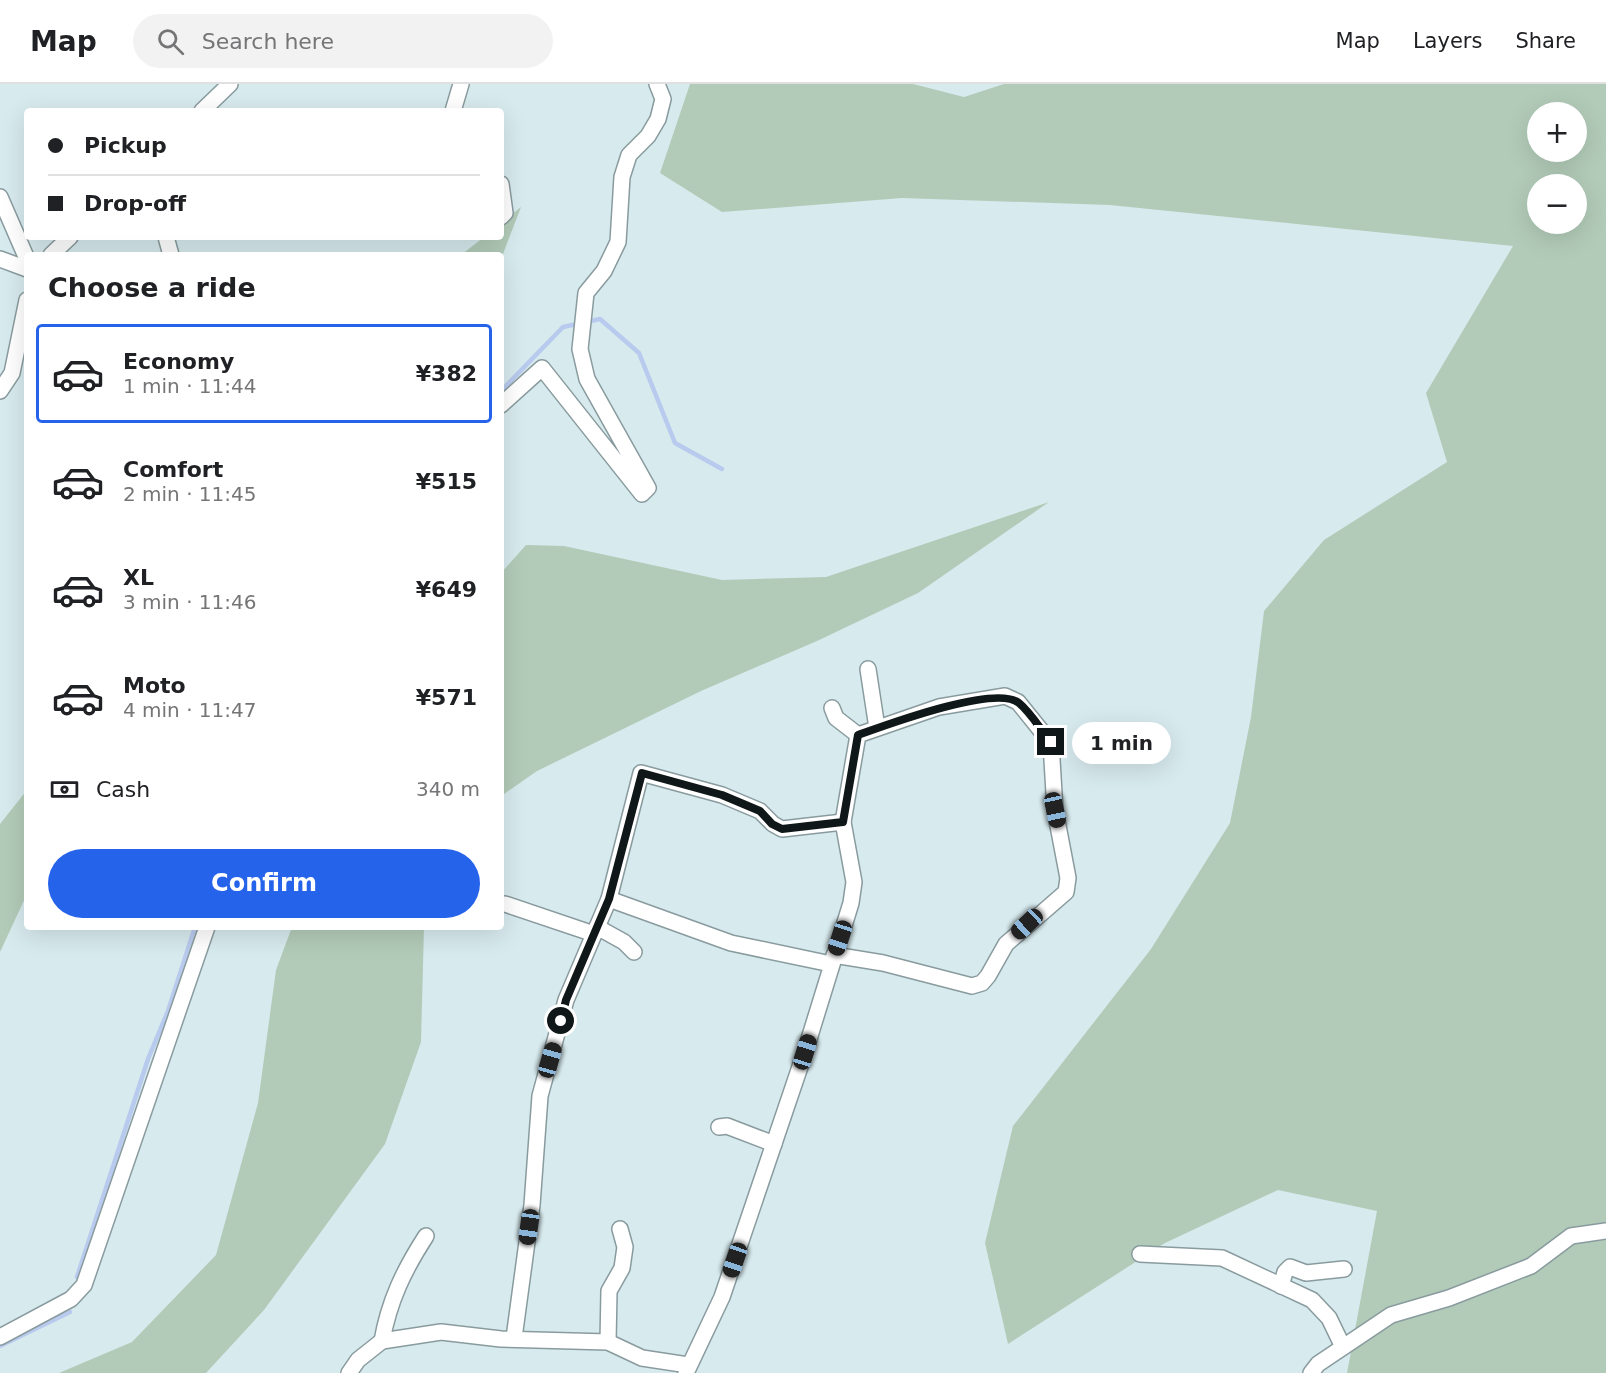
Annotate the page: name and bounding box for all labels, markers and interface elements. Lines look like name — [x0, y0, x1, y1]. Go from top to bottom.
search box — [133, 14, 553, 68]
text: Map — [30, 25, 97, 58]
icon: search — [154, 25, 187, 58]
text: Search here — [202, 29, 334, 54]
text: Map — [1336, 29, 1380, 53]
text: Layers — [1413, 29, 1482, 53]
text: Share — [1515, 29, 1576, 53]
map controls — [1527, 102, 1587, 234]
button: + — [1527, 102, 1587, 162]
text: Pickup — [84, 133, 167, 158]
button: − — [1527, 174, 1587, 234]
text: Drop-off — [84, 191, 186, 216]
text: Choose a ride — [48, 272, 256, 303]
icon: car — [51, 347, 105, 401]
text: Economy — [123, 349, 234, 374]
text: ¥382 — [416, 361, 477, 386]
text: 1 min · 11:44 — [123, 374, 257, 398]
icon: car — [51, 455, 105, 509]
text: Comfort — [123, 457, 223, 482]
text: ¥515 — [416, 469, 477, 494]
text: 2 min · 11:45 — [123, 482, 257, 506]
icon: car — [51, 563, 105, 617]
text: XL — [123, 565, 154, 590]
text: ¥649 — [416, 577, 477, 602]
text: 3 min · 11:46 — [123, 590, 257, 614]
icon: car — [51, 671, 105, 725]
text: Moto — [123, 673, 186, 698]
text: ¥571 — [416, 685, 477, 710]
text: 4 min · 11:47 — [123, 698, 257, 722]
callout: 1 min — [1072, 721, 1171, 763]
route end — [1037, 728, 1064, 755]
text: 1 min — [1090, 731, 1153, 755]
icon: cash — [48, 773, 81, 806]
text: Cash — [96, 777, 150, 802]
text: 340 m — [416, 777, 480, 801]
car — [1042, 791, 1068, 829]
button: Confirm — [48, 849, 480, 918]
car — [1008, 905, 1046, 943]
car — [826, 918, 854, 958]
route start — [547, 1007, 574, 1034]
car — [791, 1032, 819, 1072]
car — [536, 1040, 564, 1080]
car — [518, 1208, 540, 1246]
car — [721, 1240, 749, 1280]

